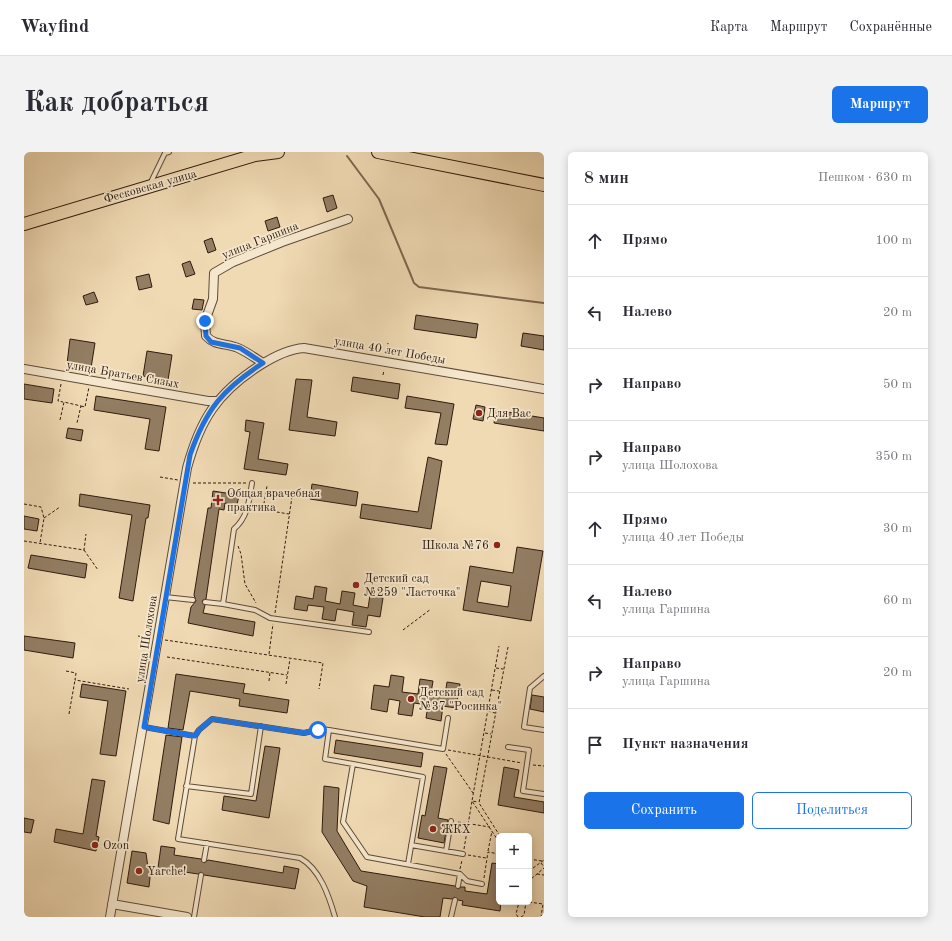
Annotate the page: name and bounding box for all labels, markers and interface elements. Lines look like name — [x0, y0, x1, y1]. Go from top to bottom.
text: Wayfind — [20, 18, 89, 37]
text: Карта — [710, 20, 748, 34]
text: Маршрут — [770, 20, 827, 34]
text: Сохранённые — [849, 20, 932, 34]
button: Маршрут — [832, 86, 928, 123]
text: Как добраться — [24, 90, 209, 118]
street label: Фесковская улица — [102, 168, 198, 206]
text: 8 мин — [584, 170, 629, 187]
text: Пешком · 630 m — [818, 171, 912, 184]
street label: улица Гаршина — [220, 220, 300, 262]
icon: ahead — [584, 230, 606, 252]
text: Прямо — [622, 233, 668, 248]
text: 100 m — [875, 234, 912, 247]
icon: left — [584, 302, 606, 324]
text: Налево — [622, 305, 672, 320]
text: 20 m — [883, 306, 912, 319]
route end — [196, 312, 214, 330]
street label: улица 40 лет Победы — [333, 335, 446, 367]
street label: улица Братьев Сизых — [65, 359, 180, 391]
icon: right — [584, 374, 606, 396]
text: Направо — [622, 377, 681, 392]
text: 50 m — [883, 378, 912, 391]
marker: Для Вас — [474, 408, 484, 418]
place label: Для Вас — [487, 408, 531, 420]
text: Направо — [622, 441, 681, 456]
icon: right — [584, 446, 606, 468]
text: 350 m — [875, 450, 912, 463]
text: улица Шолохова — [622, 459, 718, 472]
place label: Общая врачебная практика — [227, 488, 320, 514]
marker: Общая врачебная практика — [212, 494, 224, 506]
text: Прямо — [622, 513, 668, 528]
icon: ahead — [584, 518, 606, 540]
text: 30 m — [883, 522, 912, 535]
text: улица 40 лет Победы — [622, 531, 744, 544]
place label: Школа №76 — [422, 540, 489, 552]
marker: Школа №76 — [492, 540, 502, 550]
place label: Детский сад №259 "Ласточка" — [364, 573, 461, 599]
marker: Детский сад №259 "Ласточка" — [351, 580, 361, 590]
text: Налево — [622, 585, 672, 600]
icon: left — [584, 590, 606, 612]
street label: улица Шолохова — [134, 594, 160, 684]
text: 60 m — [883, 594, 912, 607]
text: улица Гаршина — [622, 603, 710, 616]
text: Направо — [622, 657, 681, 672]
icon: right — [584, 662, 606, 684]
text: 20 m — [883, 666, 912, 679]
text: улица Гаршина — [622, 675, 710, 688]
place label: Детский сад №37 "Росинка" — [419, 687, 502, 713]
marker: Детский сад №37 "Росинка" — [406, 694, 416, 704]
route start — [309, 721, 327, 739]
icon: arrive — [584, 734, 606, 756]
text: Пункт назначения — [622, 737, 749, 752]
button: Сохранить — [584, 792, 744, 829]
button: Поделиться — [752, 792, 912, 829]
marker: ЖКХ — [428, 824, 438, 834]
place label: ЖКХ — [441, 824, 471, 836]
map controls — [496, 833, 532, 905]
button: + — [496, 833, 532, 869]
marker: Ozon — [90, 840, 100, 850]
place label: Ozon — [103, 840, 130, 852]
marker: Yarche! — [134, 866, 144, 876]
place label: Yarche! — [147, 866, 186, 878]
button: − — [496, 869, 532, 905]

